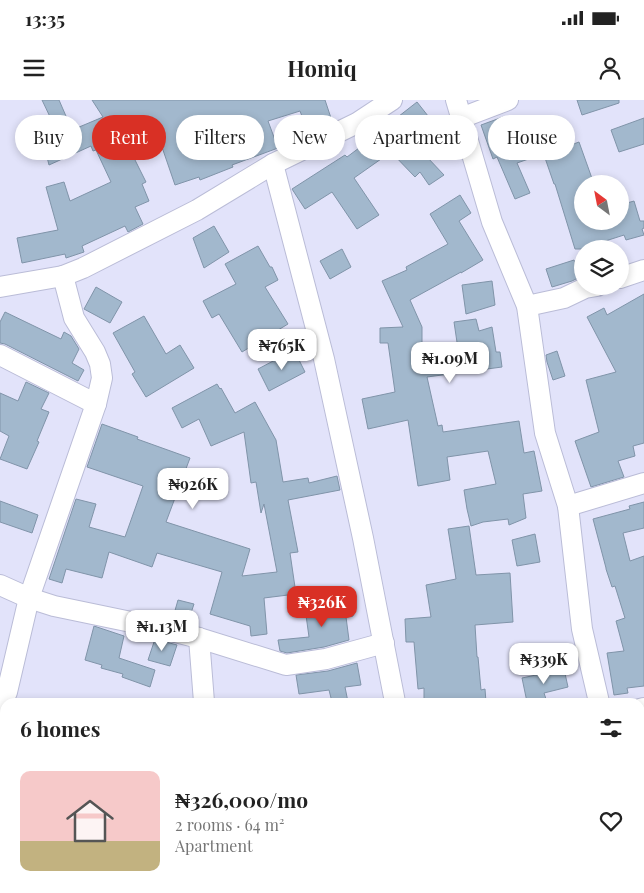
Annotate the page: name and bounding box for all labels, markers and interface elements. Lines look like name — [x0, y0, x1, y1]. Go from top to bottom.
text: 13:35 — [25, 5, 65, 31]
text: Homiq — [287, 53, 357, 83]
icon: menu — [20, 54, 48, 82]
icon: person — [596, 54, 624, 82]
chip: Buy — [15, 115, 82, 160]
chip: Rent — [92, 115, 166, 160]
chip: Filters — [176, 115, 264, 160]
chip: New — [274, 115, 345, 160]
chip: Apartment — [355, 115, 478, 160]
chip: House — [488, 115, 575, 160]
north arrow — [574, 175, 629, 230]
map controls — [574, 175, 629, 295]
button: layers — [574, 240, 629, 295]
pin: ₦765K — [247, 328, 317, 371]
text: ₦765K — [259, 334, 305, 355]
pin: ₦1.09M — [409, 342, 491, 384]
text: ₦1.09M — [422, 347, 478, 368]
pin: ₦926K — [158, 468, 228, 510]
text: ₦926K — [168, 473, 218, 494]
pin: ₦326K — [287, 586, 357, 628]
text: ₦326K — [298, 591, 346, 612]
pin: ₦1.13M — [121, 610, 203, 652]
text: ₦1.13M — [137, 615, 187, 636]
pin: ₦339K — [509, 642, 579, 685]
text: ₦339K — [520, 648, 568, 669]
text: 6 homes — [20, 714, 100, 742]
icon: filters — [597, 714, 625, 742]
text: ₦326,000/mo — [175, 785, 308, 813]
icon: home — [60, 791, 120, 851]
icon: heart — [597, 807, 625, 835]
text: 2 rooms · 64 m² — [175, 814, 284, 835]
text: Apartment — [175, 835, 253, 856]

